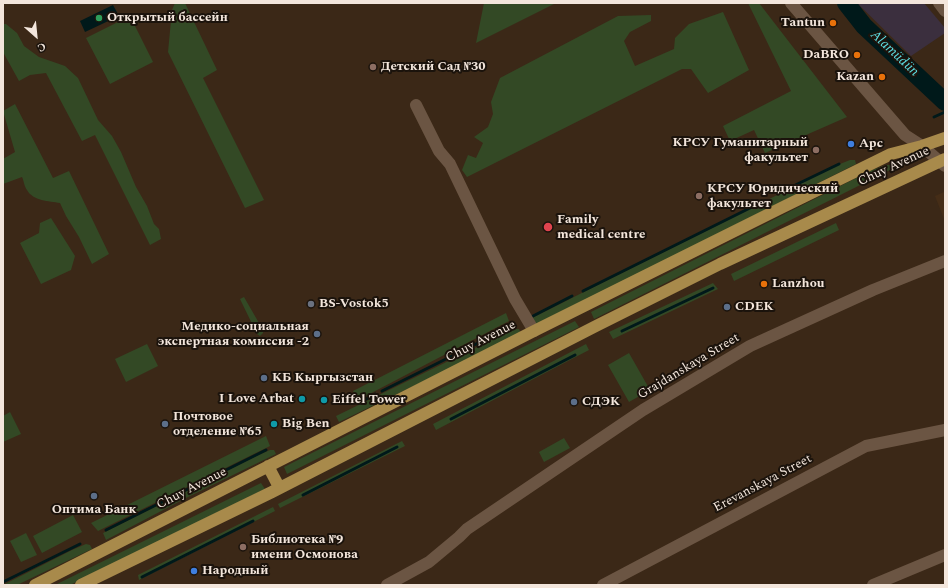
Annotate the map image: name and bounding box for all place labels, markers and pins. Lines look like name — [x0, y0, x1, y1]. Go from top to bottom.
place label: Открытый бассейн — [107, 10, 228, 26]
marker: Открытый бассейн — [94, 13, 104, 23]
place label: Tantun — [781, 15, 825, 31]
marker: Tantun — [828, 18, 838, 28]
place label: DaBRO — [803, 47, 849, 63]
marker: DaBRO — [852, 50, 862, 60]
place label: Детский Сад №30 — [381, 59, 486, 75]
marker: Детский Сад №30 — [368, 62, 378, 72]
place label: Kazan — [836, 69, 874, 85]
marker: Kazan — [877, 72, 887, 82]
place label: КРСУ Гуманитарный факультет — [672, 135, 808, 166]
place label: Арс — [859, 136, 883, 152]
marker: Арс — [846, 139, 856, 149]
marker: КРСУ Гуманитарный факультет — [811, 145, 821, 155]
place label: КРСУ Юридический факультет — [707, 181, 838, 212]
marker: КРСУ Юридический факультет — [694, 191, 704, 201]
place label: Family medical centre — [557, 212, 645, 243]
marker: Family medical centre — [542, 221, 554, 233]
place label: Lanzhou — [772, 276, 824, 292]
marker: Lanzhou — [759, 279, 769, 289]
place label: BS-Vostok5 — [319, 296, 389, 312]
marker: BS-Vostok5 — [306, 299, 316, 309]
place label: CDEK — [735, 299, 774, 315]
marker: CDEK — [722, 302, 732, 312]
place label: Медико-социальная экспертная комиссия -2 — [158, 319, 309, 350]
marker: Медико-социальная экспертная комиссия -2 — [312, 329, 322, 339]
place label: КБ Кыргызстан — [272, 370, 373, 386]
marker: КБ Кыргызстан — [259, 373, 269, 383]
place label: I Love Arbat — [219, 391, 294, 407]
place label: Eiffel Tower — [332, 392, 406, 408]
marker: I Love Arbat — [297, 394, 307, 404]
place label: СДЭК — [582, 394, 620, 410]
marker: Eiffel Tower — [319, 395, 329, 405]
marker: СДЭК — [569, 397, 579, 407]
place label: Почтовое отделение №65 — [173, 409, 262, 440]
place label: Big Ben — [282, 416, 330, 432]
marker: Почтовое отделение №65 — [160, 419, 170, 429]
marker: Big Ben — [269, 419, 279, 429]
marker: Оптима Банк — [89, 491, 99, 501]
place label: Оптима Банк — [52, 502, 136, 518]
place label: Библиотека №9 имени Осмонова — [251, 532, 358, 563]
marker: Библиотека №9 имени Осмонова — [238, 542, 248, 552]
place label: Народный — [202, 563, 268, 579]
marker: Народный — [189, 566, 199, 576]

